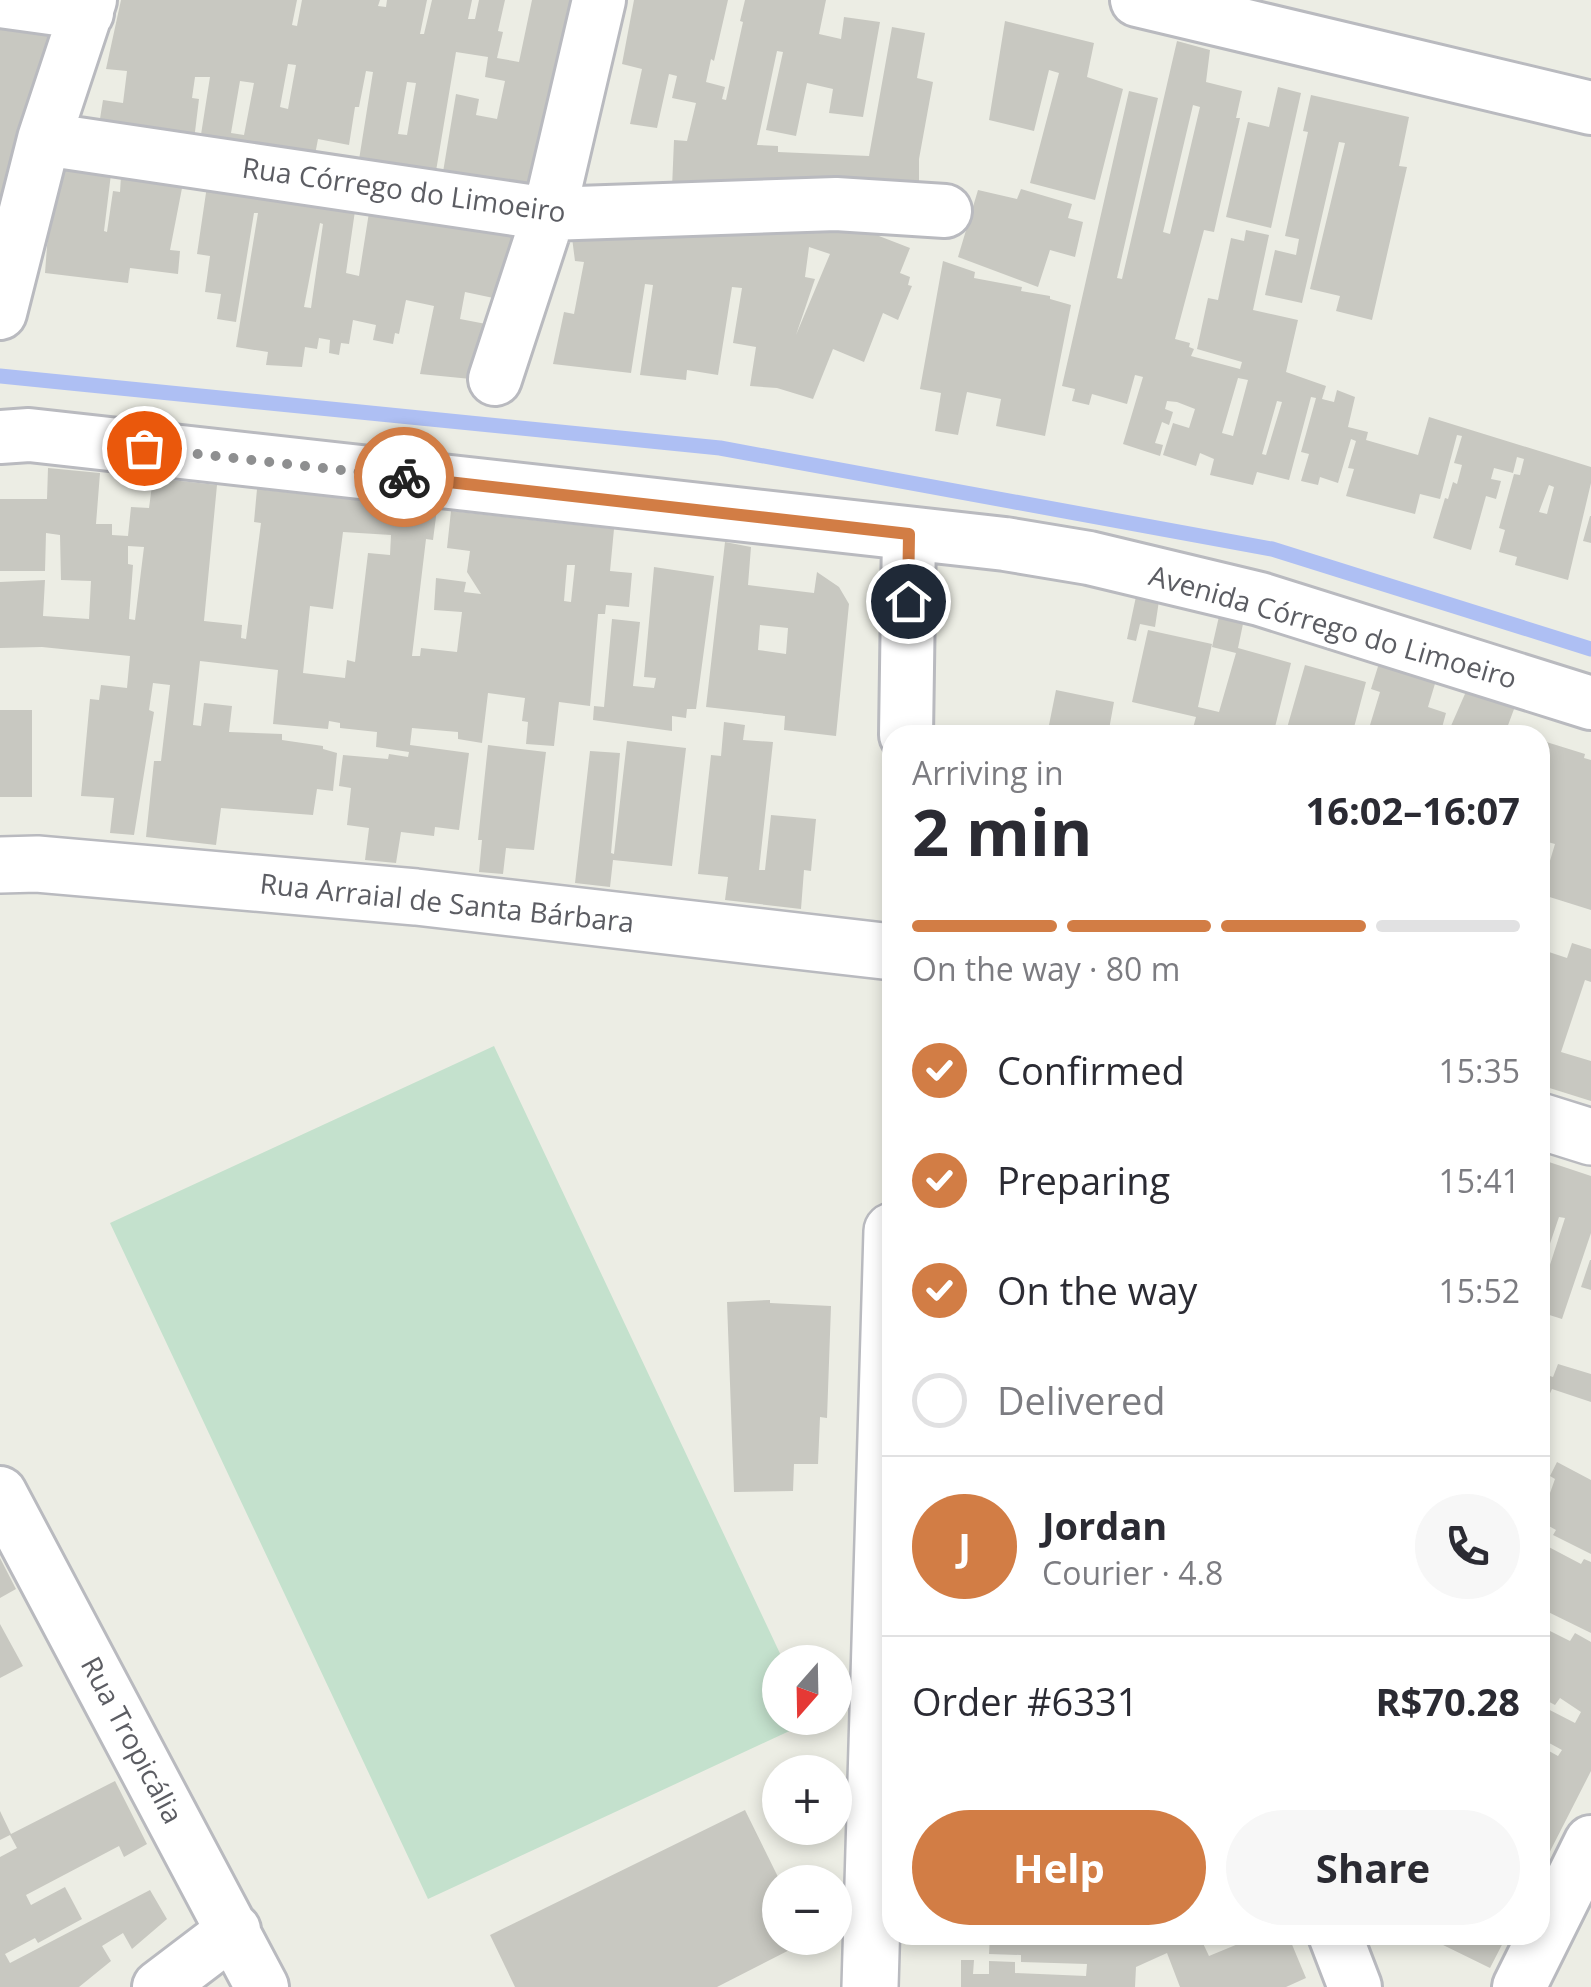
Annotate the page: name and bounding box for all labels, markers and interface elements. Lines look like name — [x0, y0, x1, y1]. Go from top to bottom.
street label: Rua Córrego do Limoeiro — [240, 147, 568, 231]
pin — [102, 406, 187, 491]
icon: bag — [117, 421, 172, 476]
courier — [354, 427, 454, 527]
icon: bike — [377, 450, 432, 505]
street label: Avenida Córrego do Limoeiro — [1145, 555, 1522, 697]
pin — [866, 559, 951, 644]
icon: home — [881, 574, 936, 629]
text: Arriving in — [912, 751, 1064, 794]
text: 16:02–16:07 — [1306, 784, 1520, 836]
text: 2 min — [912, 787, 1092, 875]
street label: Rua Arraial de Santa Bárbara — [258, 863, 636, 941]
text: On the way · 80 m — [912, 947, 1180, 990]
icon: check — [912, 1043, 967, 1098]
text: Confirmed — [997, 1044, 1185, 1096]
text: 15:35 — [1438, 1049, 1520, 1092]
icon: check — [912, 1153, 967, 1208]
text: Preparing — [997, 1154, 1170, 1206]
text: 15:41 — [1438, 1159, 1520, 1202]
icon: check — [912, 1263, 967, 1318]
text: On the way — [997, 1264, 1197, 1316]
text: 15:52 — [1438, 1269, 1520, 1312]
text: Delivered — [997, 1374, 1166, 1426]
button: phone — [1415, 1494, 1520, 1599]
text: Jordan — [1042, 1499, 1167, 1551]
text: J — [958, 1520, 971, 1572]
text: Courier · 4.8 — [1042, 1551, 1223, 1594]
north arrow — [762, 1645, 852, 1735]
map controls — [762, 1645, 852, 1955]
street label: Rua Tropicália — [73, 1649, 193, 1830]
text: Order #6331 — [912, 1675, 1139, 1727]
text: R$70.28 — [1375, 1675, 1520, 1727]
button: + — [762, 1755, 852, 1845]
button: Help — [912, 1810, 1206, 1925]
button: Share — [1226, 1810, 1520, 1925]
button: − — [762, 1865, 852, 1955]

